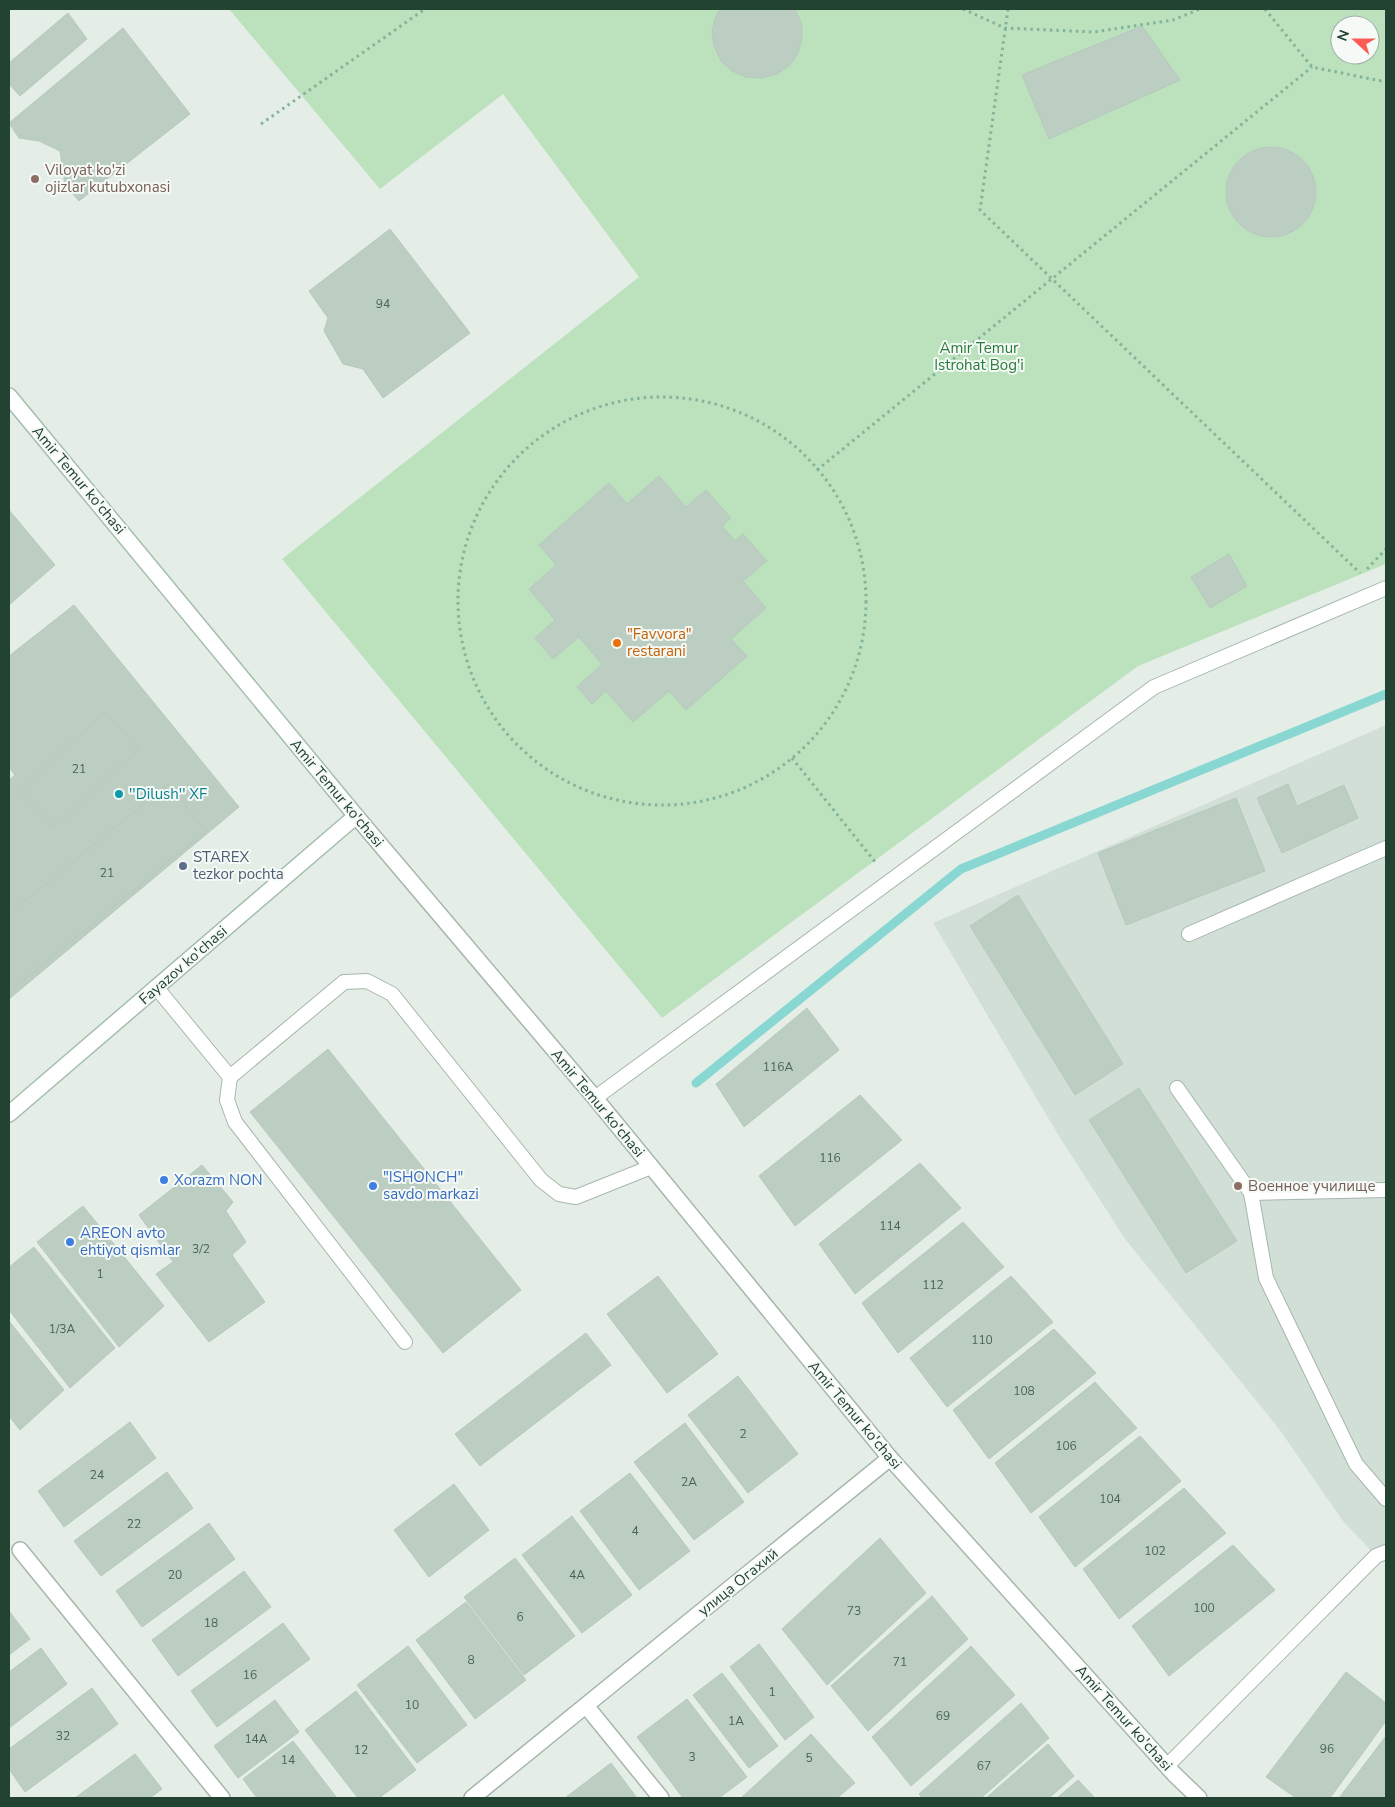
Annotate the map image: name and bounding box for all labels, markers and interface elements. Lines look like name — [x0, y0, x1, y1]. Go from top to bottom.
north arrow — [1330, 15, 1380, 65]
text: N — [1333, 27, 1354, 44]
place label: Viloyat ko'zi ojizlar kutubxonasi — [44, 160, 170, 197]
marker: Viloyat ko'zi ojizlar kutubxonasi — [29, 173, 41, 185]
house number: 94 — [376, 296, 390, 312]
park label: Amir Temur Istrohat Bog'i — [934, 338, 1024, 375]
street label: Amir Temur ko'chasi — [28, 422, 130, 538]
place label: "Favvora" restarani — [627, 624, 692, 661]
marker: "Favvora" restarani — [611, 637, 623, 649]
street label: Amir Temur ko'chasi — [286, 735, 388, 851]
house number: 21 — [72, 761, 86, 777]
place label: ''Dilush'' XF — [129, 784, 207, 804]
marker: ''Dilush'' XF — [113, 788, 125, 800]
place label: STAREX tezkor pochta — [193, 847, 284, 884]
marker: STAREX tezkor pochta — [177, 860, 189, 872]
house number: 21 — [100, 865, 114, 881]
street label: Fayazov ko'chasi — [135, 921, 231, 1009]
street label: Amir Temur ko'chasi — [547, 1045, 649, 1161]
house number: 116A — [763, 1059, 793, 1075]
house number: 116 — [819, 1150, 841, 1166]
place label: "ISHONCH" savdo markazi — [383, 1167, 479, 1204]
place label: Xorazm NON — [174, 1170, 263, 1190]
marker: Xorazm NON — [158, 1174, 170, 1186]
place label: Военное училище — [1248, 1176, 1376, 1196]
marker: "ISHONCH" savdo markazi — [367, 1180, 379, 1192]
marker: Военное училище — [1232, 1180, 1244, 1192]
house number: 114 — [879, 1218, 901, 1234]
place label: AREON avto ehtiyot qismlar — [80, 1223, 181, 1260]
marker: AREON avto ehtiyot qismlar — [64, 1236, 76, 1248]
house number: 3/2 — [192, 1241, 210, 1257]
house number: 1 — [96, 1266, 104, 1282]
house number: 112 — [922, 1277, 944, 1293]
house number: 1/3A — [49, 1321, 76, 1337]
house number: 110 — [971, 1332, 993, 1348]
street label: Amir Temur ko'chasi — [804, 1357, 906, 1473]
house number: 108 — [1013, 1383, 1035, 1399]
house number: 2 — [739, 1426, 747, 1442]
house number: 106 — [1055, 1438, 1077, 1454]
house number: 24 — [90, 1467, 104, 1483]
house number: 2A — [681, 1474, 697, 1490]
house number: 104 — [1099, 1491, 1121, 1507]
house number: 22 — [127, 1516, 141, 1532]
house number: 4 — [631, 1523, 639, 1539]
house number: 102 — [1144, 1543, 1166, 1559]
street label: улица Огахий — [694, 1544, 782, 1620]
house number: 20 — [168, 1567, 182, 1583]
house number: 4A — [569, 1567, 585, 1583]
house number: 100 — [1193, 1600, 1215, 1616]
house number: 73 — [847, 1603, 861, 1619]
house number: 6 — [516, 1609, 524, 1625]
house number: 18 — [204, 1615, 218, 1631]
house number: 8 — [467, 1652, 475, 1668]
house number: 71 — [893, 1654, 907, 1670]
street label: Amir Temur ko'chasi — [1071, 1661, 1177, 1775]
house number: 16 — [243, 1667, 257, 1683]
house number: 1 — [768, 1684, 776, 1700]
house number: 10 — [405, 1697, 419, 1713]
house number: 69 — [936, 1708, 950, 1724]
house number: 1A — [728, 1713, 744, 1729]
house number: 32 — [56, 1728, 70, 1744]
house number: 14A — [244, 1731, 268, 1747]
house number: 96 — [1320, 1741, 1334, 1757]
house number: 12 — [354, 1742, 368, 1758]
house number: 3 — [688, 1749, 696, 1765]
house number: 5 — [805, 1750, 813, 1766]
house number: 14 — [281, 1752, 295, 1768]
house number: 67 — [977, 1758, 991, 1774]

